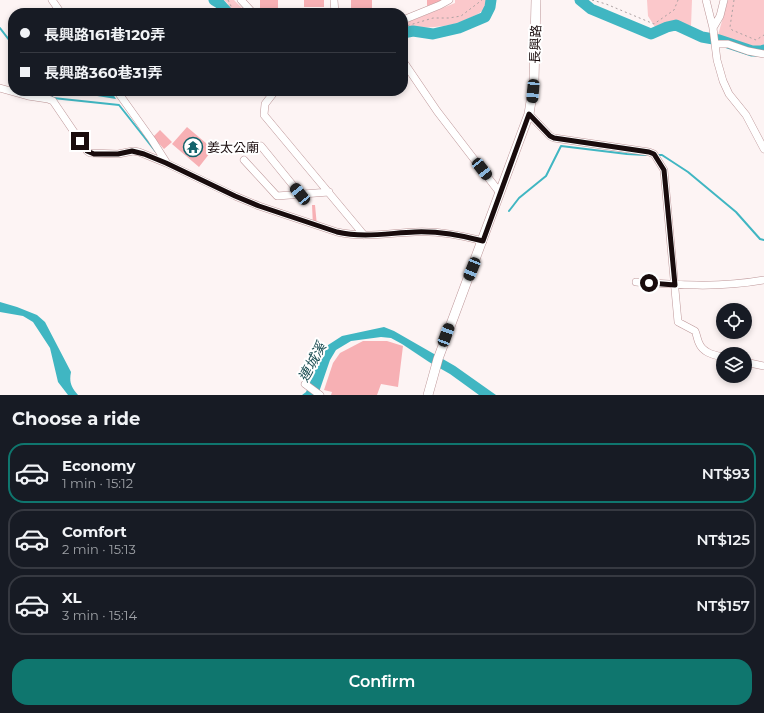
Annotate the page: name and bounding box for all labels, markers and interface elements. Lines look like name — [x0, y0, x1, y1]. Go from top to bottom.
street label: 長興路 — [526, 24, 544, 64]
text: 長興路161巷120弄 — [44, 25, 165, 44]
text: 長興路360巷31弄 — [44, 63, 162, 82]
car — [526, 79, 540, 103]
route end — [71, 132, 89, 150]
temple icon: 姜太公廟 — [182, 136, 204, 158]
place label: 姜太公廟 — [207, 139, 259, 155]
car — [470, 156, 494, 182]
car — [288, 181, 312, 207]
car — [462, 256, 482, 282]
route start — [640, 274, 658, 292]
map controls — [716, 303, 752, 383]
button: locate — [716, 303, 752, 339]
car — [436, 322, 456, 348]
water label: 連城溪 — [294, 337, 331, 385]
button: layers — [716, 347, 752, 383]
text: Choose a ride — [12, 408, 140, 430]
icon: car — [14, 455, 50, 491]
text: Economy — [62, 456, 135, 475]
text: NT$93 — [702, 464, 750, 483]
text: 1 min · 15:12 — [62, 475, 133, 491]
icon: car — [14, 521, 50, 557]
text: Comfort — [62, 522, 127, 541]
text: NT$125 — [696, 530, 750, 549]
text: 2 min · 15:13 — [62, 541, 136, 557]
icon: car — [14, 587, 50, 623]
text: XL — [62, 588, 81, 607]
text: NT$157 — [696, 596, 750, 615]
text: 3 min · 15:14 — [62, 607, 137, 623]
button: Confirm — [12, 659, 752, 705]

